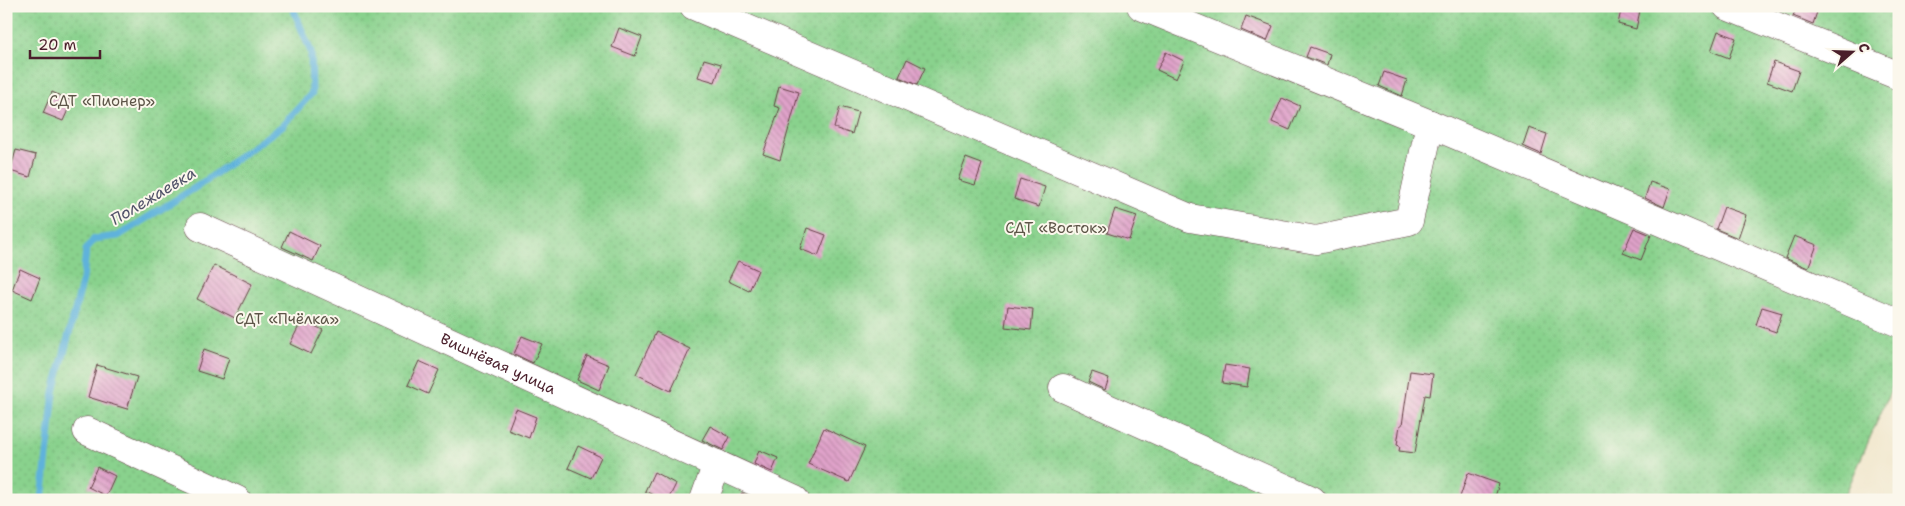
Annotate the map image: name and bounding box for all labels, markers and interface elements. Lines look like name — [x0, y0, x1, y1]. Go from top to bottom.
scale bar — [30, 28, 100, 60]
north arrow — [1828, 28, 1878, 78]
text: 20 m — [38, 35, 77, 55]
text: С — [1854, 40, 1874, 55]
park label: СДТ «Пионер» — [49, 91, 155, 111]
water label: Полежаевка — [106, 162, 200, 230]
park label: СДТ «Восток» — [1005, 218, 1107, 238]
park label: СДТ «Пчёлка» — [235, 309, 339, 329]
street label: Вишнёвая улица — [437, 329, 560, 399]

